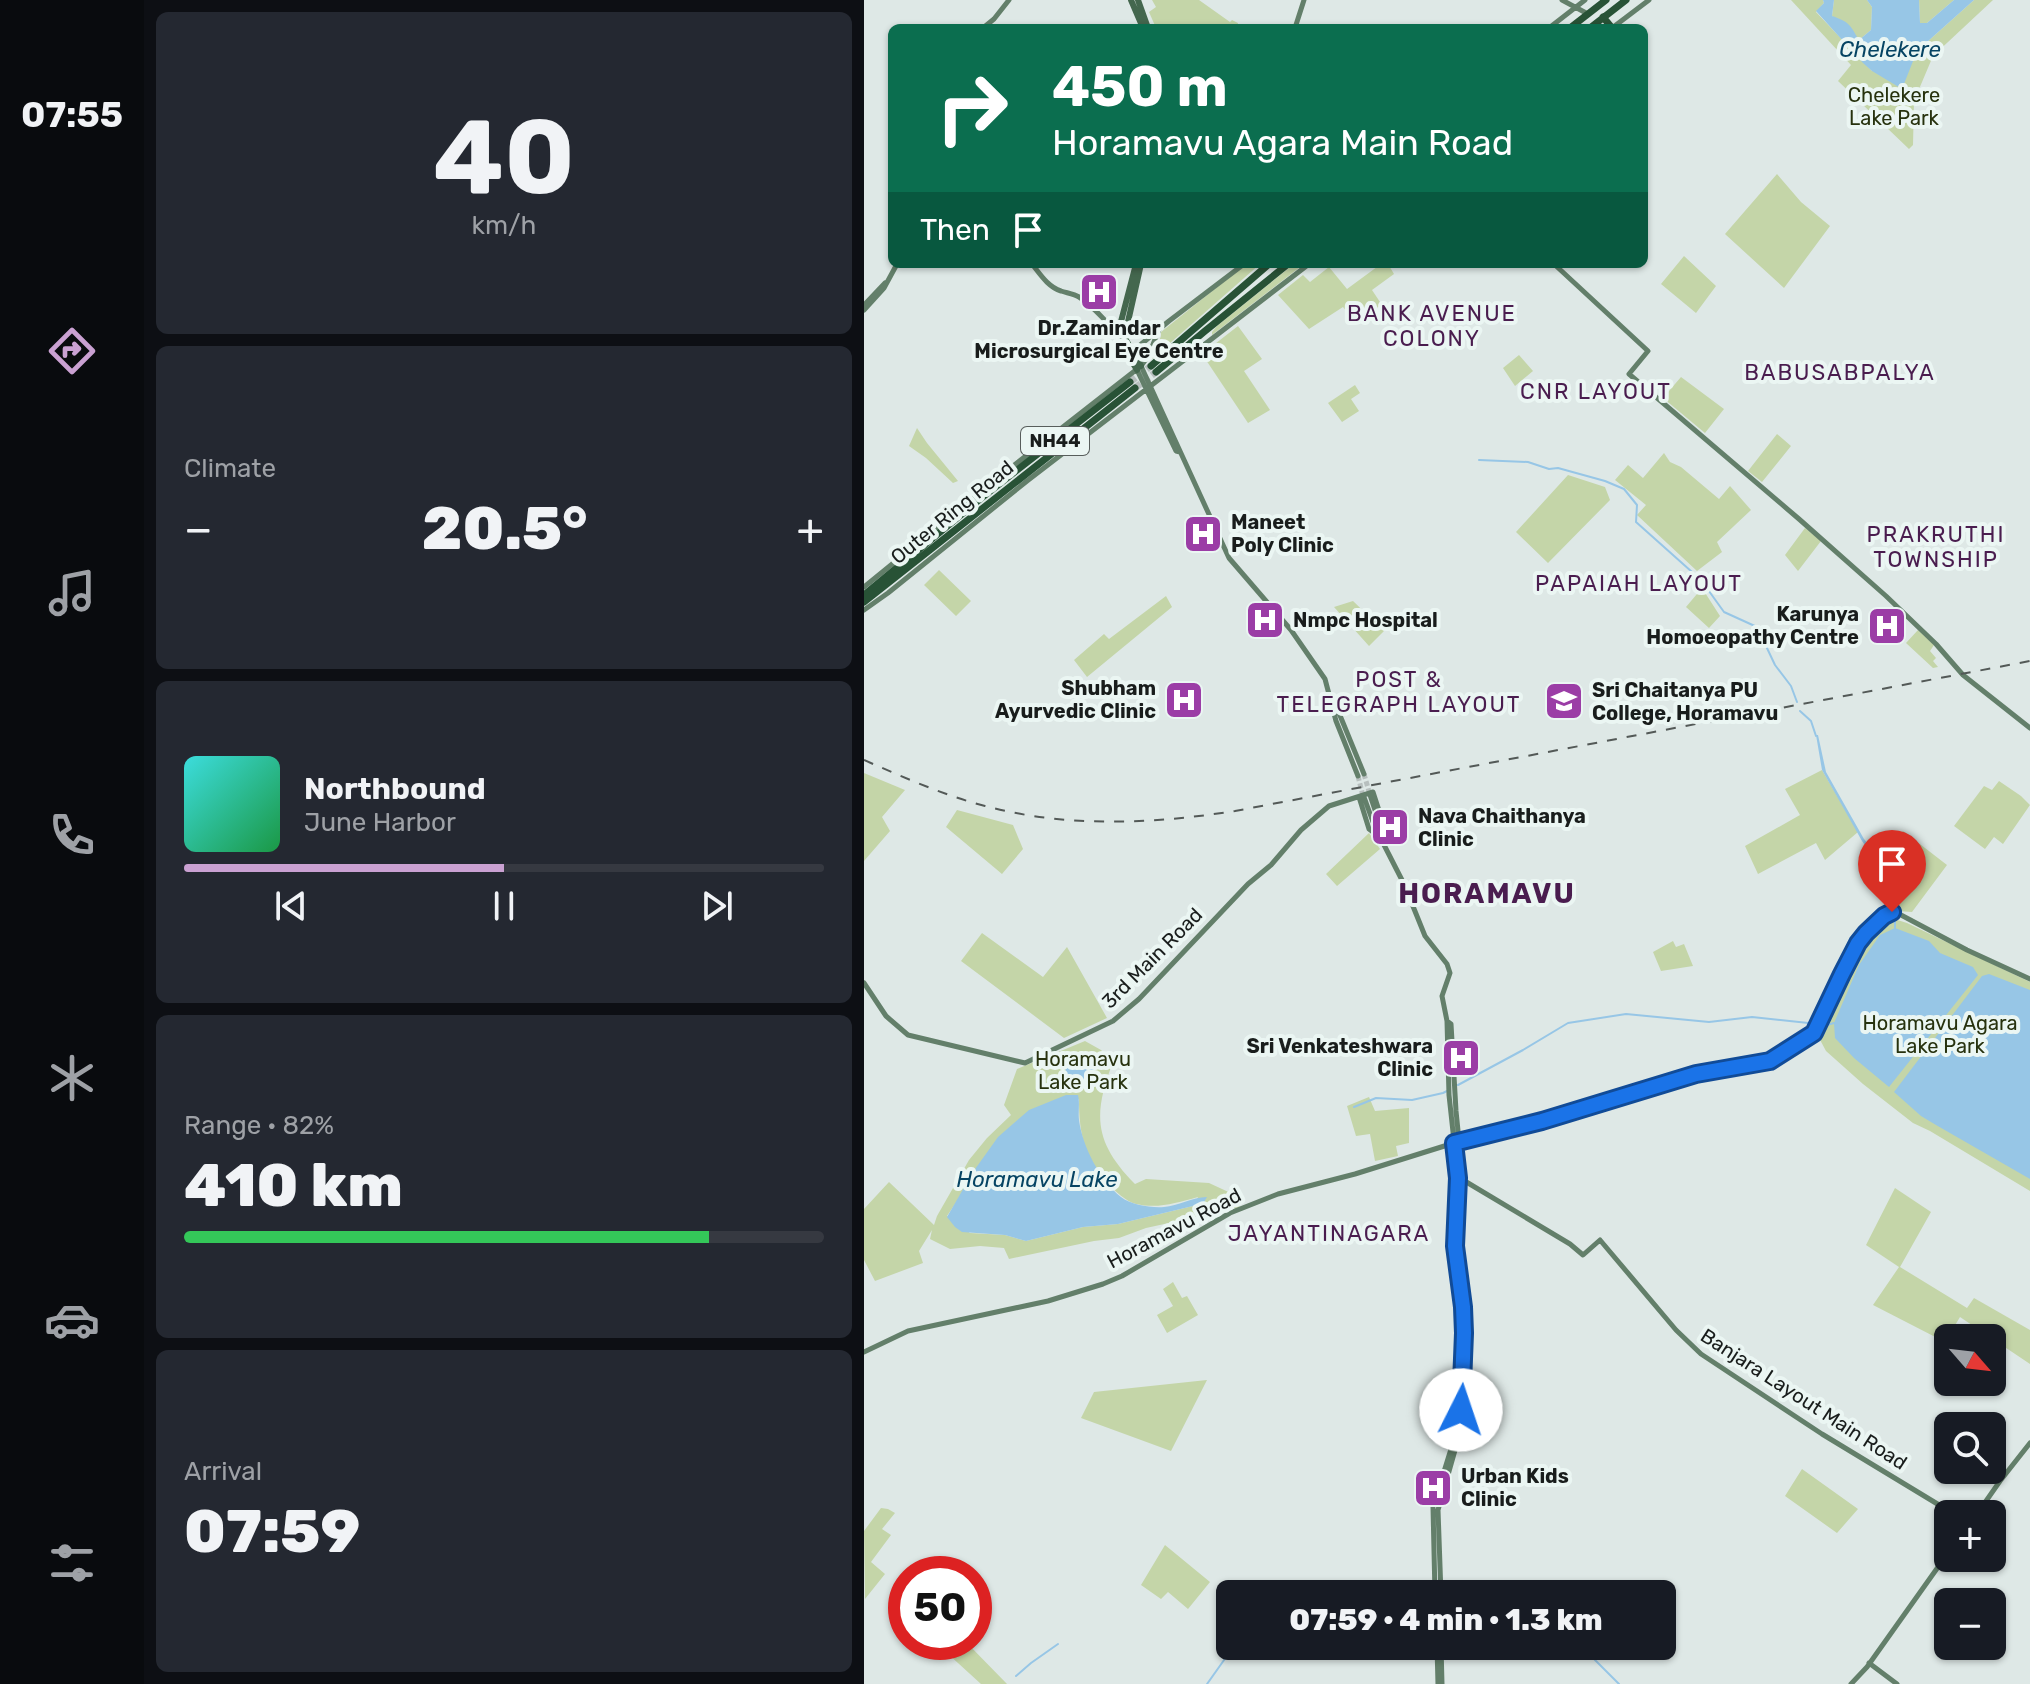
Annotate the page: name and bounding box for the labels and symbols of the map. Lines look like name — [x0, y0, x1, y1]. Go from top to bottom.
water label: Chelekere — [1839, 36, 1941, 63]
park label: Chelekere Lake Park — [1848, 83, 1940, 130]
hospital icon: Dr.Zamindar Microsurgical Eye Centre — [1078, 271, 1120, 313]
district label: BANK AVENUE COLONY — [1347, 300, 1517, 352]
place label: Dr.Zamindar Microsurgical Eye Centre — [974, 316, 1224, 363]
district label: BABUSABPALYA — [1744, 359, 1936, 386]
district label: CNR LAYOUT — [1520, 378, 1672, 405]
road number: NH44 — [1021, 427, 1089, 455]
street label: Outer Ring Road — [886, 455, 1018, 569]
place label: Maneet Poly Clinic — [1231, 510, 1334, 557]
hospital icon: Maneet Poly Clinic — [1182, 513, 1224, 555]
district label: PRAKRUTHI TOWNSHIP — [1867, 521, 2005, 573]
district label: PAPAIAH LAYOUT — [1535, 570, 1743, 597]
hospital icon: Nmpc Hospital — [1244, 599, 1286, 641]
place label: Karunya Homoeopathy Centre — [1646, 602, 1859, 649]
hospital icon: Karunya Homoeopathy Centre — [1866, 605, 1908, 647]
place label: Nmpc Hospital — [1293, 608, 1438, 632]
district label: POST & TELEGRAPH LAYOUT — [1276, 666, 1522, 718]
place label: Shubham Ayurvedic Clinic — [995, 676, 1156, 723]
place label: Sri Chaitanya PU College, Horamavu — [1592, 678, 1778, 725]
hospital icon: Shubham Ayurvedic Clinic — [1163, 679, 1205, 721]
school or university icon: Sri Chaitanya PU College, Horamavu — [1543, 680, 1585, 722]
place label: Nava Chaithanya Clinic — [1418, 804, 1586, 851]
hospital icon: Nava Chaithanya Clinic — [1369, 806, 1411, 848]
pin — [1858, 830, 1926, 912]
district label: HORAMAVU — [1398, 877, 1576, 910]
street label: 3rd Main Road — [1097, 903, 1207, 1013]
park label: Horamavu Agara Lake Park — [1862, 1011, 2018, 1058]
place label: Sri Venkateshwara Clinic — [1246, 1034, 1433, 1081]
hospital icon: Sri Venkateshwara Clinic — [1440, 1037, 1482, 1079]
park label: Horamavu Lake Park — [1035, 1047, 1131, 1094]
water label: Horamavu Lake — [956, 1166, 1118, 1193]
street label: Horamavu Road — [1103, 1183, 1245, 1273]
district label: JAYANTINAGARA — [1228, 1220, 1430, 1247]
street label: Banjara Layout Main Road — [1696, 1323, 1912, 1475]
north arrow — [1934, 1324, 2006, 1396]
position arrow — [1419, 1368, 1503, 1452]
place label: Urban Kids Clinic — [1461, 1464, 1569, 1511]
hospital icon: Urban Kids Clinic — [1412, 1467, 1454, 1509]
speed limit sign: 50 — [888, 1556, 992, 1660]

